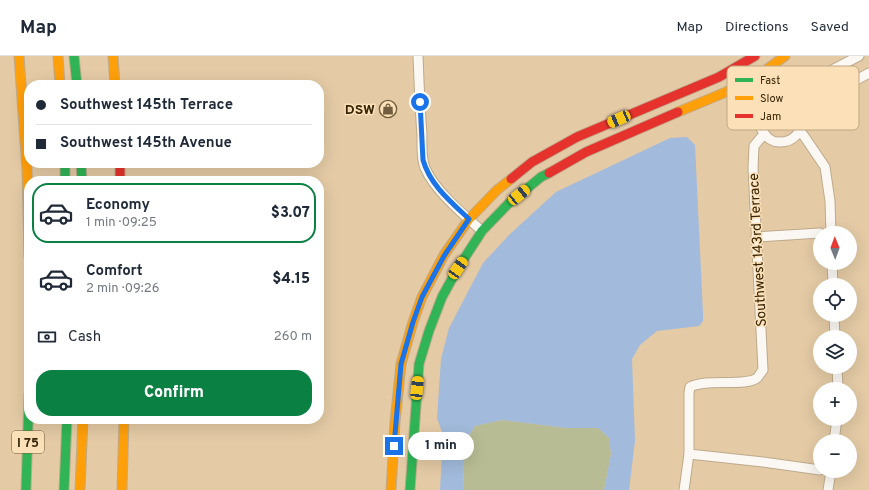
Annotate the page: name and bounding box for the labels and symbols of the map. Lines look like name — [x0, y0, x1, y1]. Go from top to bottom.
legend — [727, 66, 859, 130]
text: Fast — [760, 74, 780, 88]
text: Slow — [760, 92, 783, 106]
route start — [411, 93, 429, 111]
shop icon: DSW — [378, 99, 398, 119]
place label: DSW — [345, 102, 375, 119]
car — [606, 109, 632, 129]
text: Jam — [760, 110, 781, 124]
street label: Southwest 143rd Terrace — [746, 173, 771, 327]
car — [506, 183, 532, 207]
north arrow — [813, 226, 857, 270]
car — [446, 255, 470, 281]
car — [410, 375, 424, 401]
road number: I 75 — [12, 431, 44, 453]
callout: 1 min — [408, 432, 474, 460]
route end — [385, 437, 403, 455]

